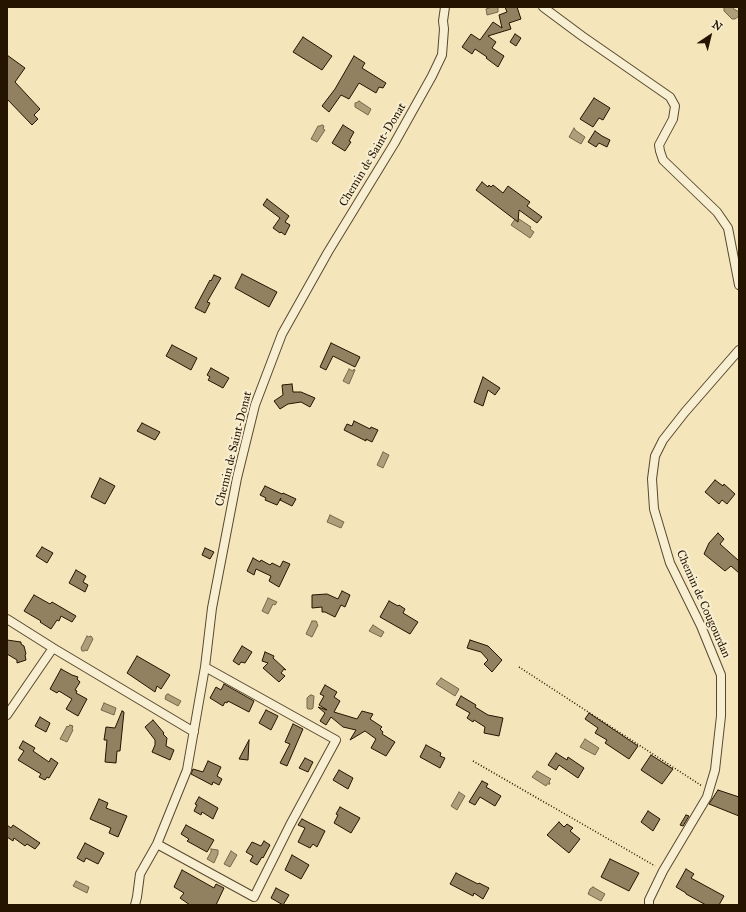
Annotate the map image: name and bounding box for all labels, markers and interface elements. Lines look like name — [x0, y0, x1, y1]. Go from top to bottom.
north arrow — [690, 16, 730, 56]
text: N — [710, 18, 725, 34]
street label: Chemin de Saint-Donat — [336, 101, 410, 209]
street label: Chemin de Saint-Donat — [213, 390, 255, 508]
street label: Chemin de Cougourdan — [673, 548, 733, 660]

